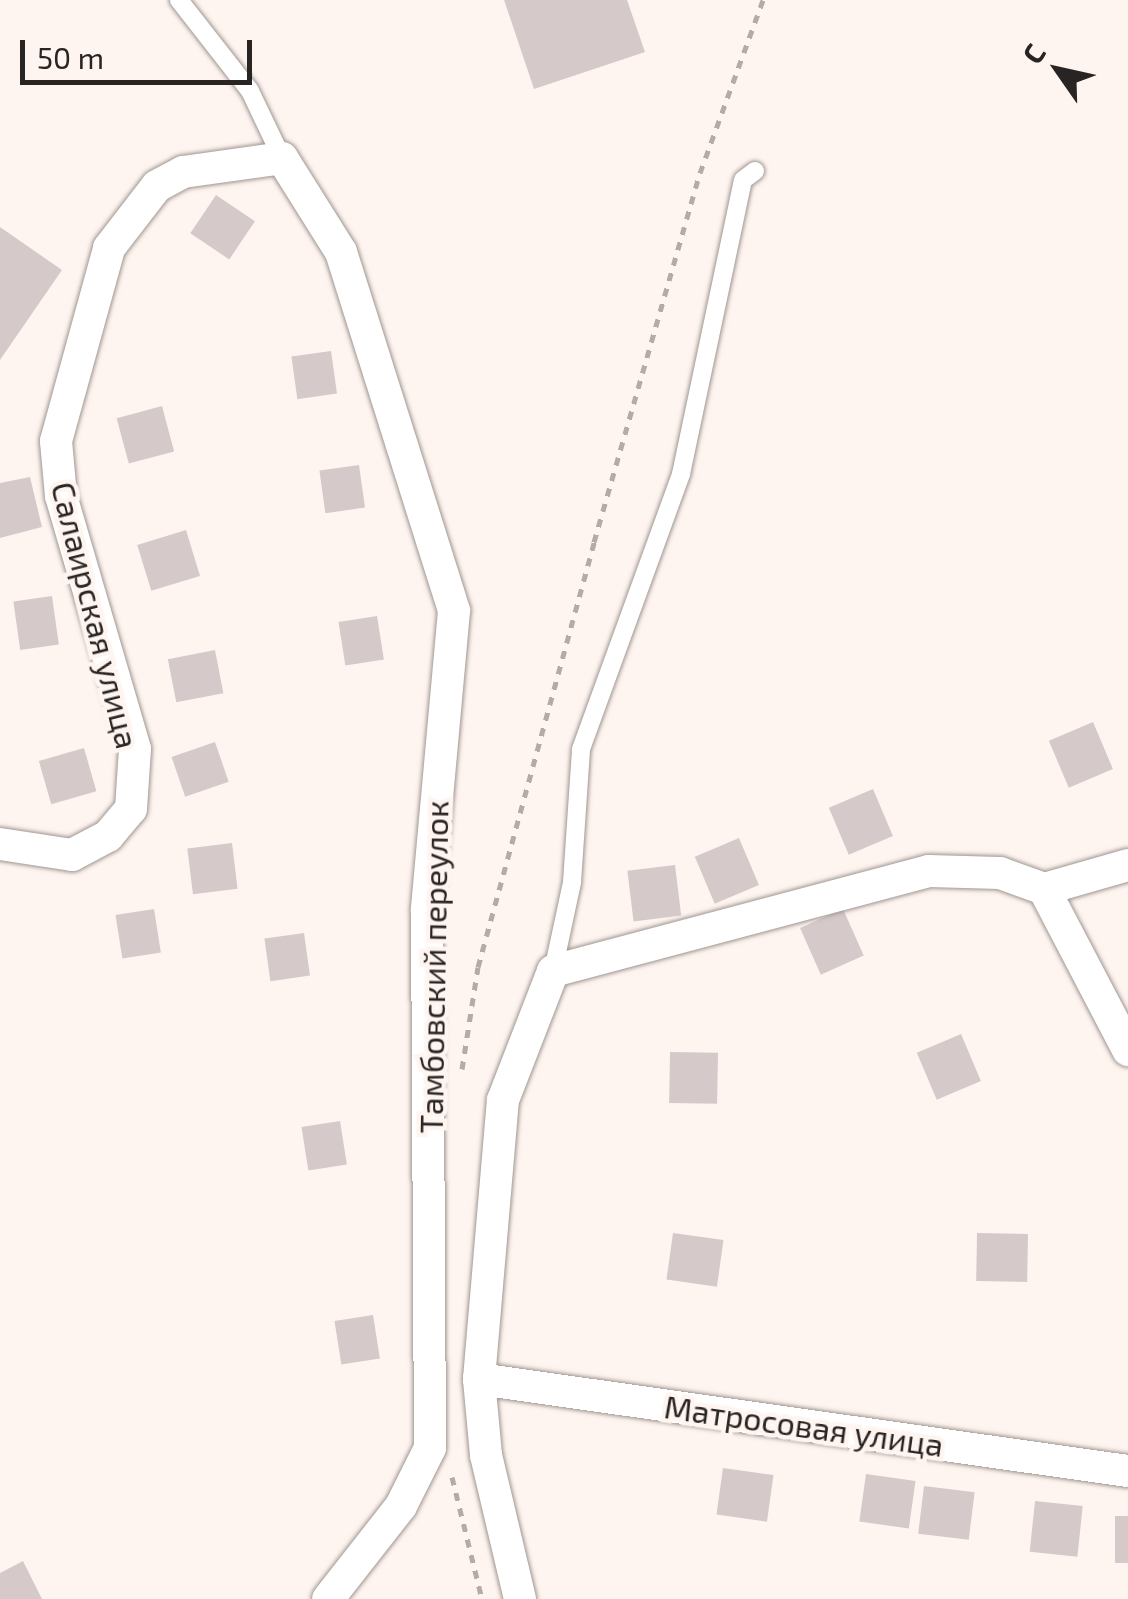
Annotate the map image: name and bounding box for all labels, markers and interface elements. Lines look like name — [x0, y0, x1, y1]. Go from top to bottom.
scale bar — [25, 20, 258, 82]
north arrow — [1008, 20, 1108, 120]
text: С — [1014, 37, 1052, 70]
text: 50 m — [37, 39, 104, 75]
street label: Салаирская улица — [44, 478, 148, 752]
street label: Тамбовский переулок — [411, 800, 455, 1134]
street label: Матросовая улица — [662, 1386, 946, 1464]

